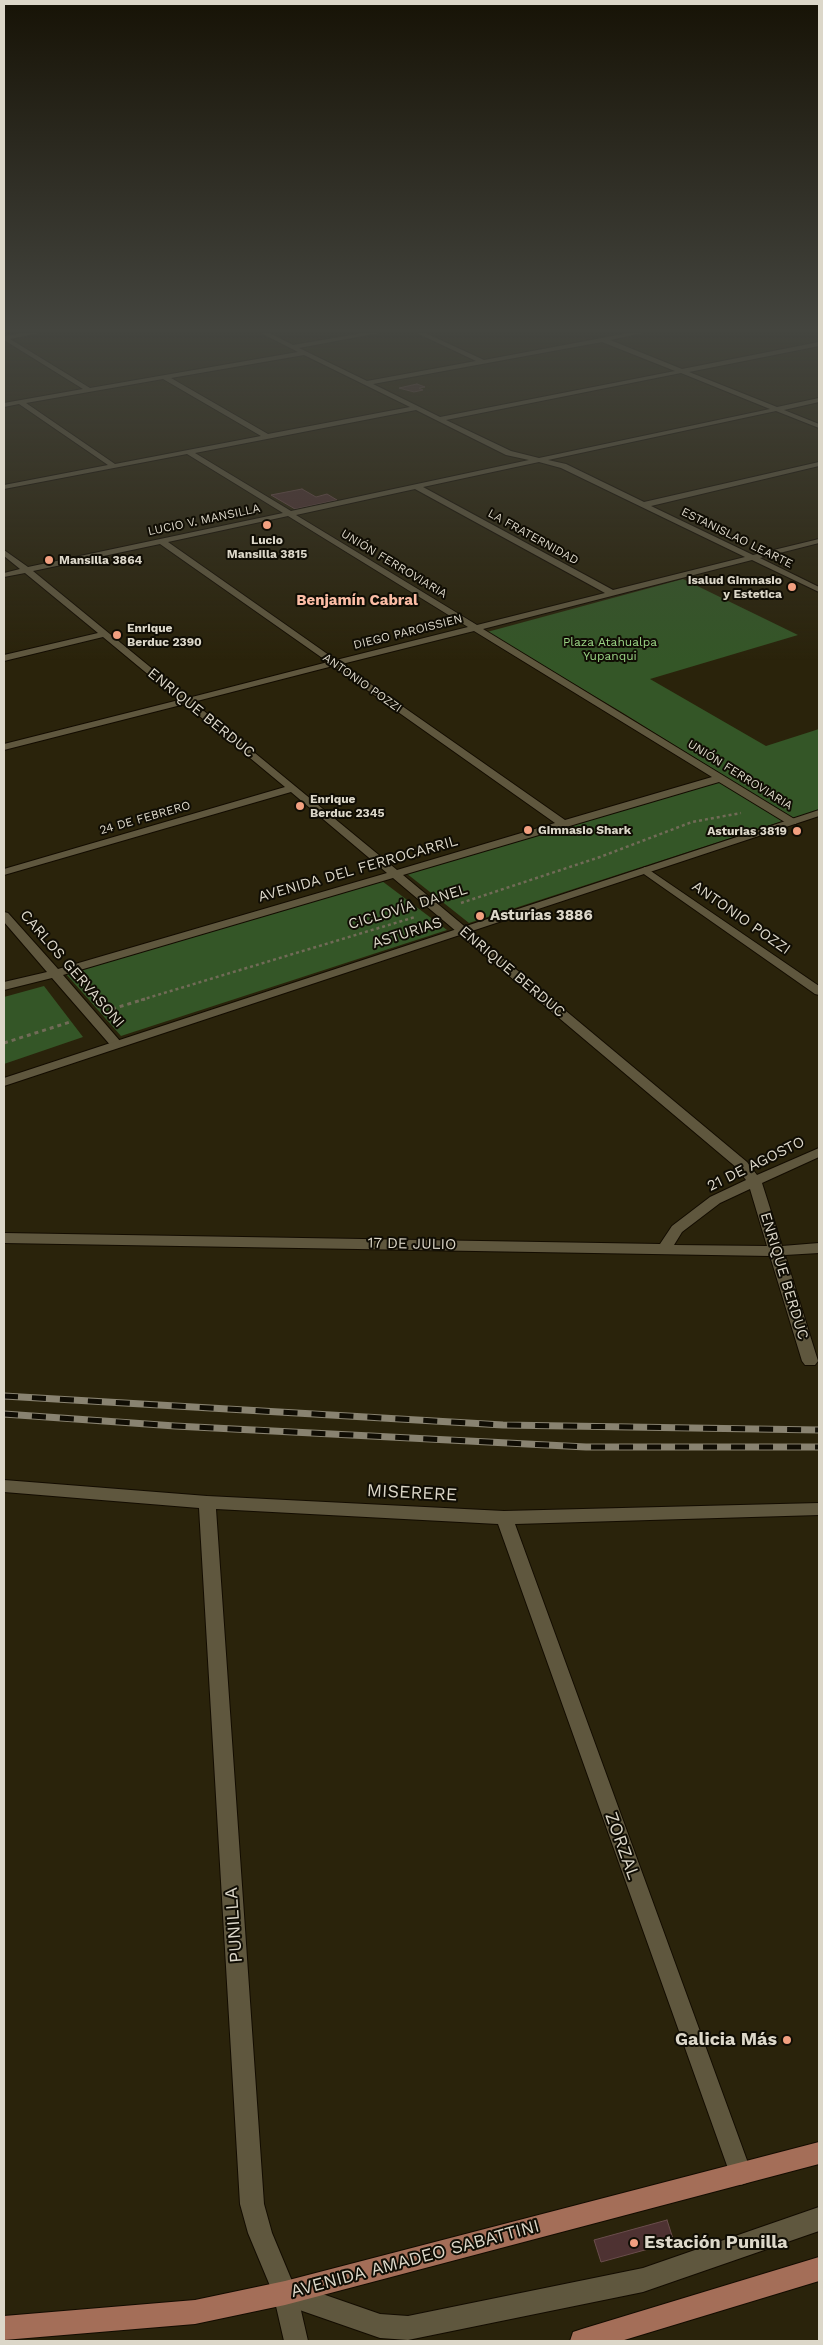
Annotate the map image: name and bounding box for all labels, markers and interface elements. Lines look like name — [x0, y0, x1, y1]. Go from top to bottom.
street label: LUCIO V. MANSILLA — [147, 501, 261, 539]
street label: ESTANISLAO LEARTE — [679, 505, 795, 571]
street label: LA FRATERNIDAD — [485, 506, 581, 568]
marker: Lucio Mansilla 3815 — [261, 519, 273, 531]
street label: UNIÓN FERROVIARIA — [338, 527, 450, 601]
place label: Lucio Mansilla 3815 — [227, 533, 307, 561]
place label: Mansilla 3864 — [59, 553, 142, 567]
marker: Mansilla 3864 — [43, 554, 55, 566]
place label: Isalud Gimnasio y Estetica — [688, 573, 782, 601]
marker: Isalud Gimnasio y Estetica — [786, 581, 798, 593]
district label: Benjamín Cabral — [296, 592, 418, 610]
street label: DIEGO PAROISSIEN — [352, 611, 464, 653]
place label: Enrique Berduc 2390 — [127, 621, 202, 649]
marker: Enrique Berduc 2390 — [111, 629, 123, 641]
park label: Plaza Atahualpa Yupanqui — [563, 635, 657, 663]
street label: ANTONIO POZZI — [320, 650, 404, 716]
street label: ENRIQUE BERDUC — [144, 664, 258, 762]
street label: UNIÓN FERROVIARIA — [685, 737, 795, 813]
place label: Enrique Berduc 2345 — [310, 792, 384, 820]
street label: 24 DE FEBRERO — [98, 798, 192, 838]
marker: Enrique Berduc 2345 — [294, 800, 306, 812]
place label: Gimnasio Shark — [538, 823, 631, 837]
marker: Gimnasio Shark — [522, 824, 534, 836]
place label: Asturias 3819 — [707, 824, 787, 838]
marker: Asturias 3819 — [791, 825, 803, 837]
street label: AVENIDA DEL FERROCARRIL — [256, 832, 460, 906]
street label: ANTONIO POZZI — [688, 877, 794, 959]
street label: CICLOVÍA DANEL — [346, 880, 470, 934]
street label: CARLOS GERVASONI — [16, 907, 128, 1031]
place label: Asturias 3886 — [490, 907, 593, 925]
marker: Asturias 3886 — [474, 910, 486, 922]
street label: ASTURIAS — [370, 913, 444, 953]
street label: ENRIQUE BERDUC — [455, 922, 569, 1022]
street label: 21 DE AGOSTO — [704, 1133, 808, 1195]
street label: ENRIQUE BERDUC — [756, 1210, 812, 1342]
street label: 17 DE JULIO — [368, 1234, 456, 1254]
street label: MISERERE — [366, 1480, 458, 1506]
street label: ZORZAL — [600, 1809, 644, 1883]
street label: PUNILLA — [221, 1887, 247, 1963]
place label: Galicia Más — [675, 2029, 777, 2051]
marker: Galicia Más — [781, 2034, 793, 2046]
street label: AVENIDA AMADEO SABATTINI — [288, 2215, 542, 2303]
place label: Estación Punilla — [644, 2232, 788, 2254]
marker: Estación Punilla — [628, 2237, 640, 2249]

